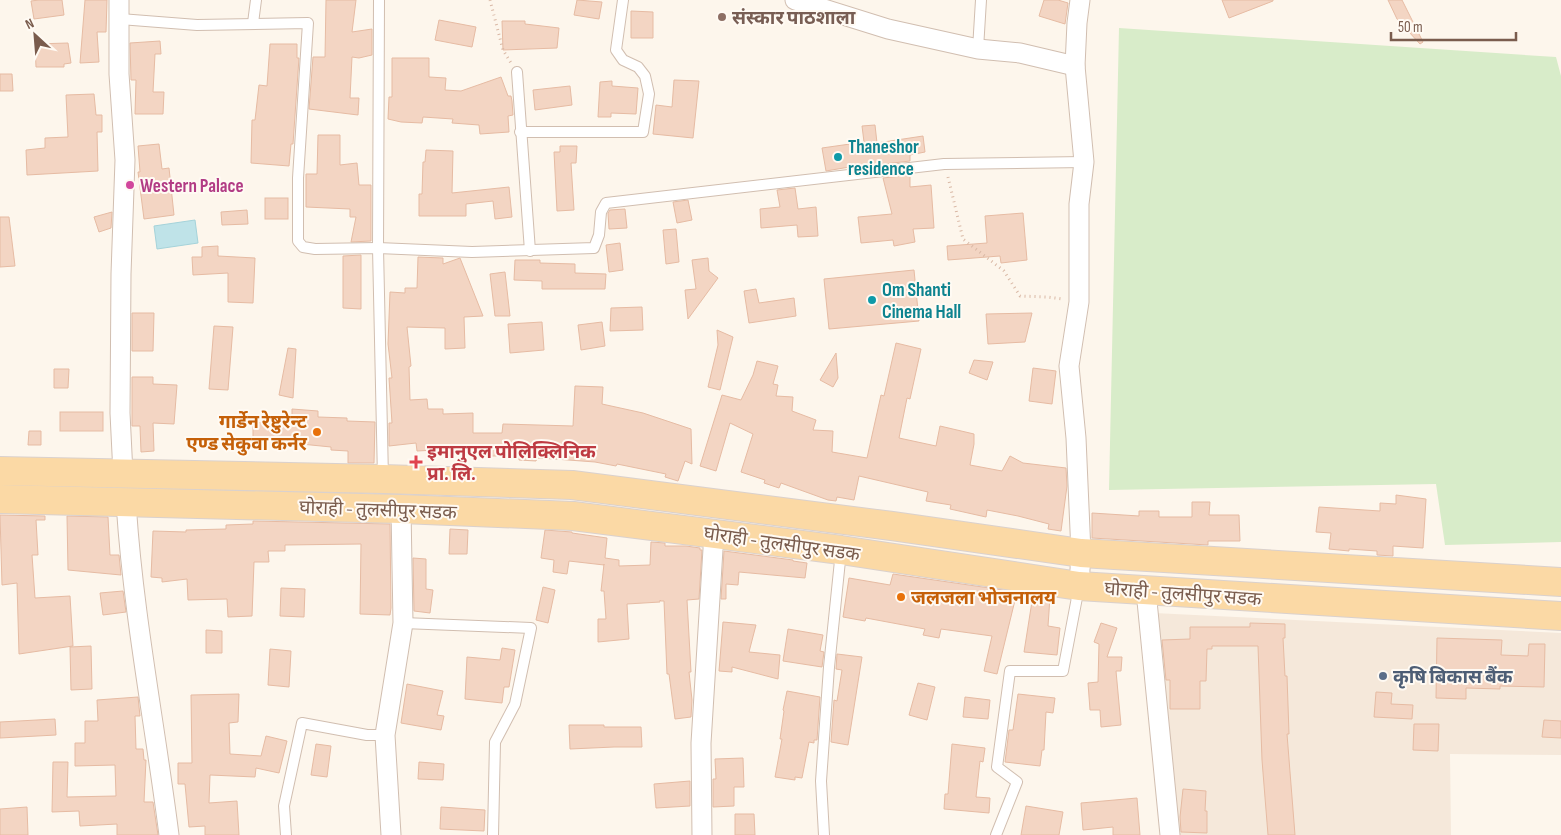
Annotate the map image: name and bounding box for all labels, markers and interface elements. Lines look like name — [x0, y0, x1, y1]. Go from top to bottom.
place label: संस्कार पाठशाला — [732, 7, 856, 30]
north arrow — [10, 10, 60, 60]
scale bar — [1391, 10, 1516, 42]
marker: संस्कार पाठशाला — [716, 11, 728, 23]
text: N — [22, 14, 37, 33]
text: 50 m — [1398, 18, 1423, 37]
place label: Thaneshor residence — [848, 136, 919, 181]
marker: Thaneshor residence — [832, 151, 844, 163]
place label: Western Palace — [140, 175, 244, 198]
marker: Western Palace — [124, 179, 136, 191]
place label: Om Shanti Cinema Hall — [882, 279, 961, 324]
marker: Om Shanti Cinema Hall — [866, 294, 878, 306]
place label: गार्डेन रेष्टुरेन्ट एण्ड सेकुवा कर्नर — [186, 410, 308, 456]
marker: गार्डेन रेष्टुरेन्ट एण्ड सेकुवा कर्नर — [311, 426, 323, 438]
place label: इमानुएल पोलिक्लिनिक प्रा. लि. — [427, 441, 597, 486]
marker: इमानुएल पोलिक्लिनिक प्रा. लि. — [409, 455, 423, 469]
street label: घोराही - तुलसीपुर सडक — [299, 496, 457, 525]
street label: घोराही - तुलसीपुर सडक — [702, 522, 862, 567]
street label: घोराही - तुलसीपुर सडक — [1104, 578, 1263, 611]
place label: जलजला भोजनालय — [911, 587, 1057, 610]
marker: जलजला भोजनालय — [895, 591, 907, 603]
place label: कृषि बिकास बैंक — [1393, 665, 1514, 689]
marker: कृषि बिकास बैंक — [1377, 670, 1389, 682]

